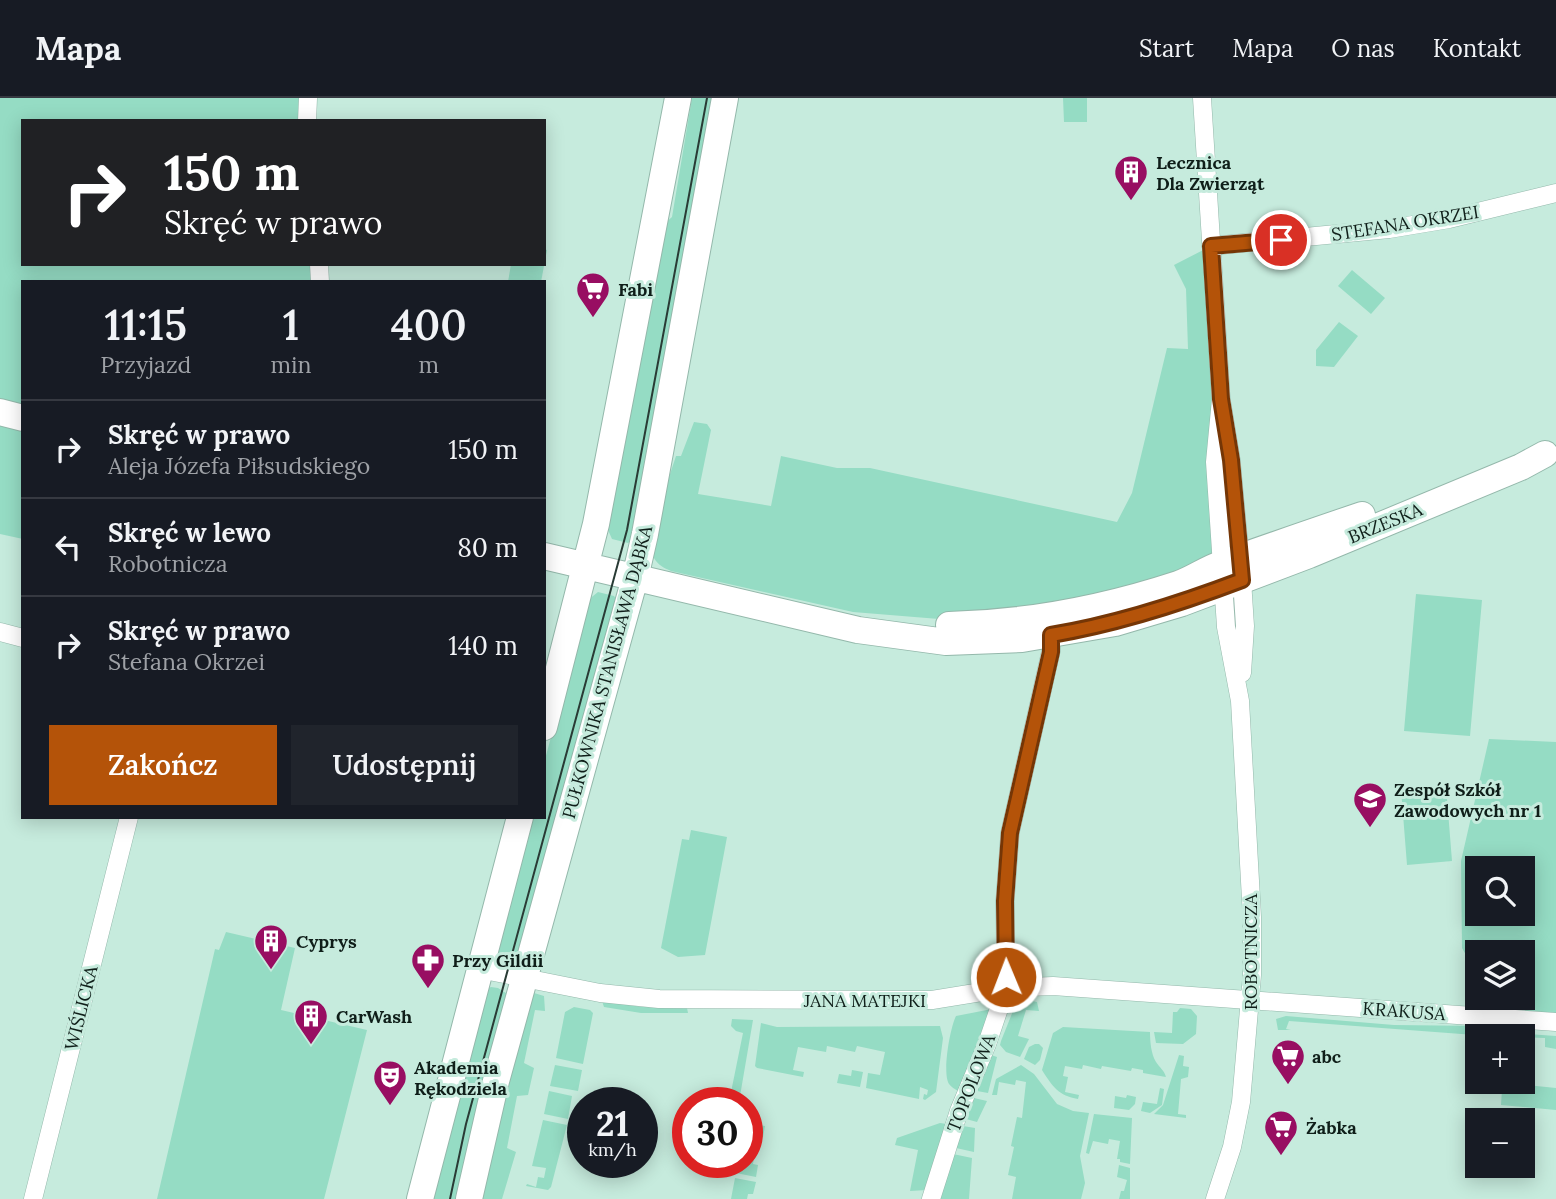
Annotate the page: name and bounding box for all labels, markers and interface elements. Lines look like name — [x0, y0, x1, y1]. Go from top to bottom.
text: Mapa — [35, 27, 121, 69]
text: Start — [1139, 33, 1194, 64]
text: Mapa — [1232, 33, 1293, 64]
text: O nas — [1331, 33, 1395, 64]
text: Kontakt — [1433, 33, 1521, 64]
text: 150 m — [164, 141, 300, 203]
icon: right — [49, 147, 140, 238]
place label: Lecznica Dla Zwierząt — [1156, 151, 1265, 195]
building icon: Lecznica Dla Zwierząt — [1112, 153, 1150, 202]
street label: STEFANA OKRZEI — [1330, 200, 1480, 246]
text: Skręć w prawo — [164, 202, 382, 243]
pin — [1251, 210, 1311, 270]
icon: arrive — [1262, 221, 1300, 259]
supermarket icon: Fabi — [574, 270, 612, 319]
place label: Fabi — [618, 278, 653, 301]
text: 11:15 — [104, 298, 187, 352]
text: 1 — [283, 298, 299, 352]
text: 400 — [391, 298, 467, 352]
text: Przyjazd — [100, 350, 191, 379]
text: min — [271, 350, 312, 379]
text: m — [418, 350, 439, 379]
text: Skręć w prawo — [108, 418, 290, 451]
icon: right — [49, 430, 87, 468]
text: 150 m — [448, 433, 518, 466]
text: Aleja Józefa Piłsudskiego — [108, 451, 370, 480]
street label: BRZESKA — [1344, 497, 1426, 548]
text: Skręć w lewo — [108, 516, 271, 549]
street label: PUŁKOWNIKA STANISŁAWA DĄBKA — [557, 522, 657, 821]
icon: left — [49, 528, 87, 566]
text: 80 m — [457, 531, 518, 564]
text: Robotnicza — [108, 549, 228, 578]
text: Skręć w prawo — [108, 614, 290, 647]
icon: right — [49, 626, 87, 664]
text: 140 m — [448, 629, 518, 662]
text: Stefana Okrzei — [108, 647, 265, 676]
button: Zakończ — [49, 725, 277, 805]
button: Udostępnij — [291, 725, 518, 805]
place label: Zespół Szkół Zawodowych nr 1 — [1394, 778, 1541, 822]
school or university icon: Zespół Szkół Zawodowych nr 1 — [1351, 780, 1389, 829]
map controls — [1465, 856, 1535, 1178]
button: search — [1465, 856, 1535, 926]
street label: ROBOTNICZA — [1239, 893, 1262, 1010]
building icon: Cyprys — [252, 922, 290, 971]
place label: Cyprys — [296, 930, 357, 953]
position arrow — [969, 940, 1043, 1014]
button: layers — [1465, 940, 1535, 1010]
pharmacy icon: Przy Gildii — [409, 941, 447, 990]
place label: Przy Gildii — [452, 949, 544, 972]
street label: WIŚLICKA — [59, 963, 103, 1053]
street label: JANA MATEJKI — [803, 989, 926, 1012]
building icon: CarWash — [292, 997, 330, 1046]
street label: KRAKUSA — [1362, 997, 1447, 1025]
place label: CarWash — [336, 1005, 412, 1028]
button: + — [1465, 1024, 1535, 1094]
street label: TOPOLOWA — [942, 1030, 1000, 1135]
supermarket icon: abc — [1269, 1037, 1307, 1086]
place label: abc — [1312, 1045, 1342, 1068]
place label: Akademia Rękodziela — [414, 1056, 507, 1100]
theatre icon: Akademia Rękodziela — [371, 1058, 409, 1107]
speed limit sign: 30 — [672, 1087, 763, 1178]
text: 21 — [596, 1101, 629, 1146]
supermarket icon: Żabka — [1262, 1108, 1300, 1157]
button: − — [1465, 1108, 1535, 1178]
place label: Żabka — [1306, 1116, 1357, 1139]
text: km/h — [588, 1138, 637, 1161]

